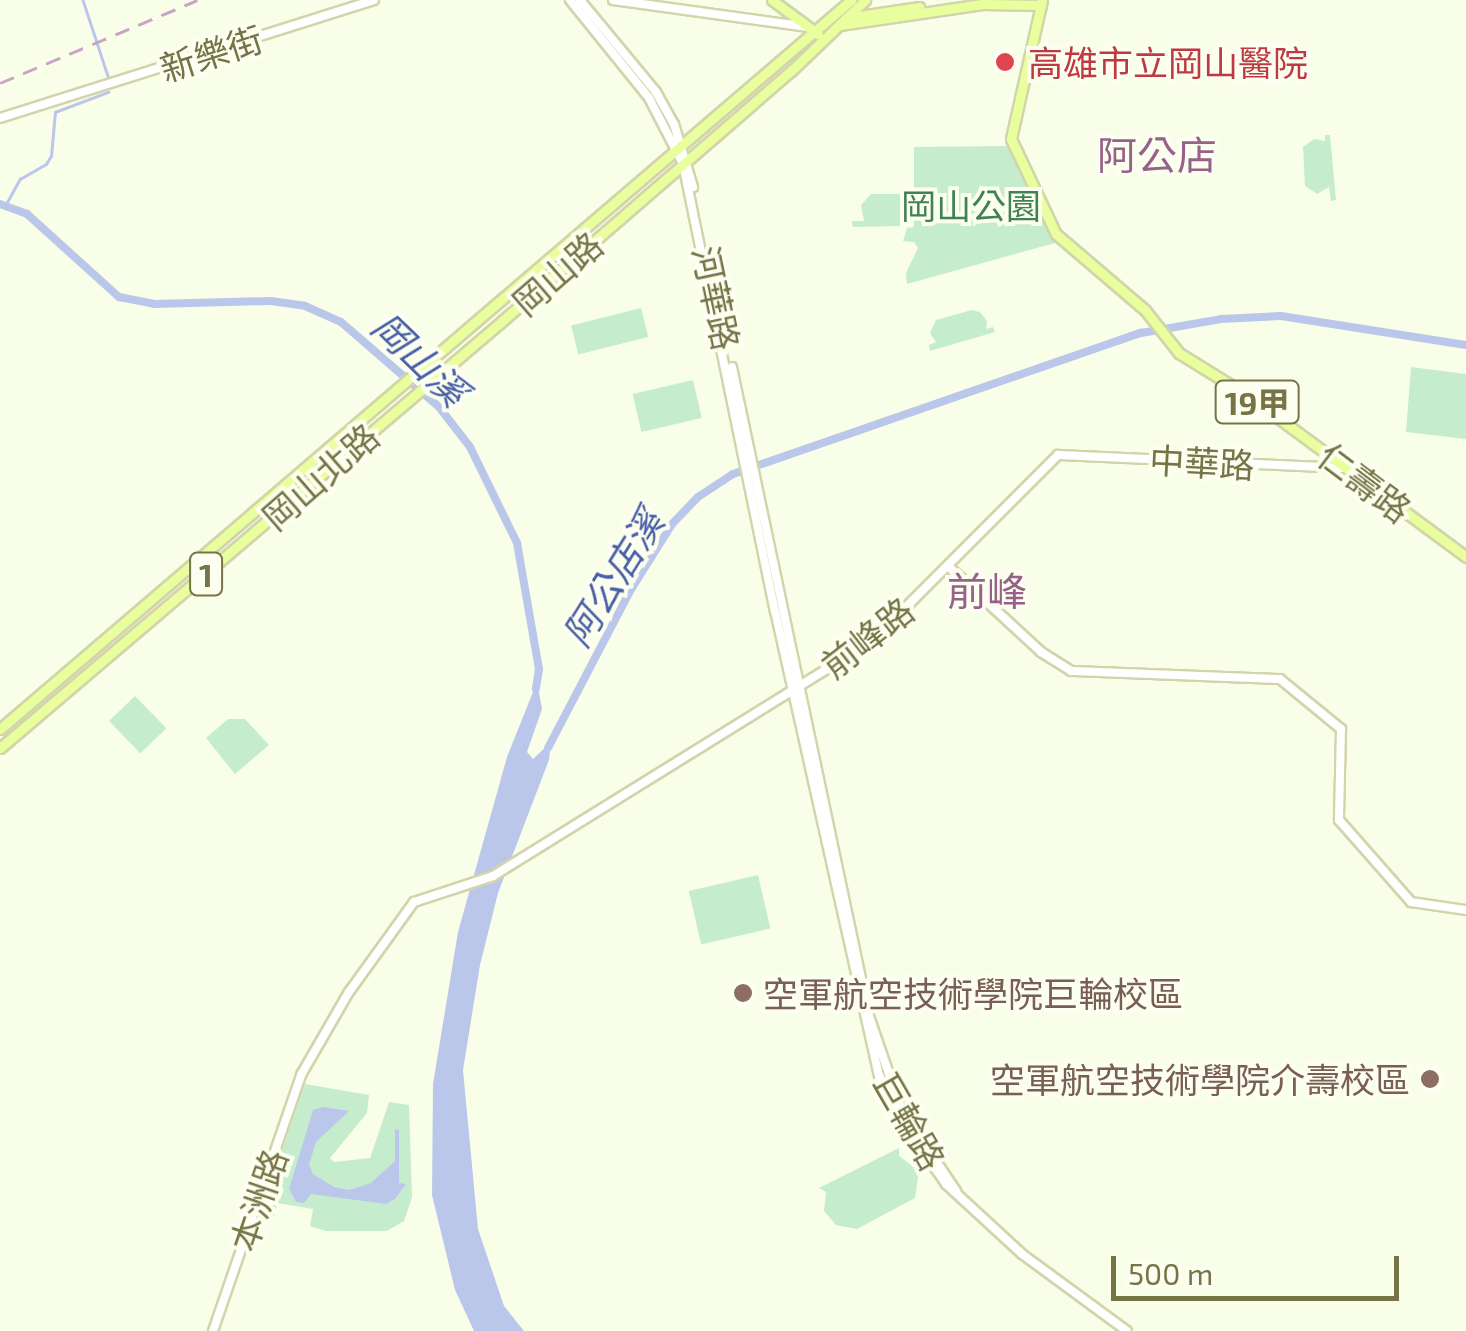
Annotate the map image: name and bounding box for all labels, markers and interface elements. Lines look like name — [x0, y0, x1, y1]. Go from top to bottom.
street label: 新樂街 — [155, 17, 267, 89]
place label: 高雄市立岡山醫院 — [1028, 41, 1308, 83]
marker: 高雄市立岡山醫院 — [992, 49, 1018, 75]
district label: 阿公店 — [1097, 130, 1217, 178]
park label: 岡山公園 — [901, 184, 1041, 226]
street label: 岡山路 — [504, 223, 610, 323]
street label: 河華路 — [686, 242, 748, 354]
water label: 岡山溪 — [363, 303, 477, 415]
road number: 19甲 — [1214, 375, 1300, 429]
street label: 岡山北路 — [253, 414, 387, 538]
street label: 仁壽路 — [1310, 434, 1420, 530]
street label: 中華路 — [1148, 438, 1256, 486]
water label: 阿公店溪 — [553, 501, 673, 655]
road number: 1 — [188, 547, 224, 601]
district label: 前峰 — [947, 566, 1027, 614]
street label: 前峰路 — [813, 588, 921, 686]
place label: 空軍航空技術學院巨輪校區 — [763, 972, 1183, 1014]
marker: 空軍航空技術學院巨輪校區 — [732, 982, 754, 1004]
place label: 空軍航空技術學院介壽校區 — [990, 1058, 1410, 1100]
street label: 巨輪路 — [866, 1065, 954, 1177]
marker: 空軍航空技術學院介壽校區 — [1419, 1068, 1441, 1090]
street label: 本洲路 — [221, 1144, 295, 1256]
scale bar — [1116, 1236, 1404, 1298]
text: 500 m — [1128, 1255, 1213, 1291]

